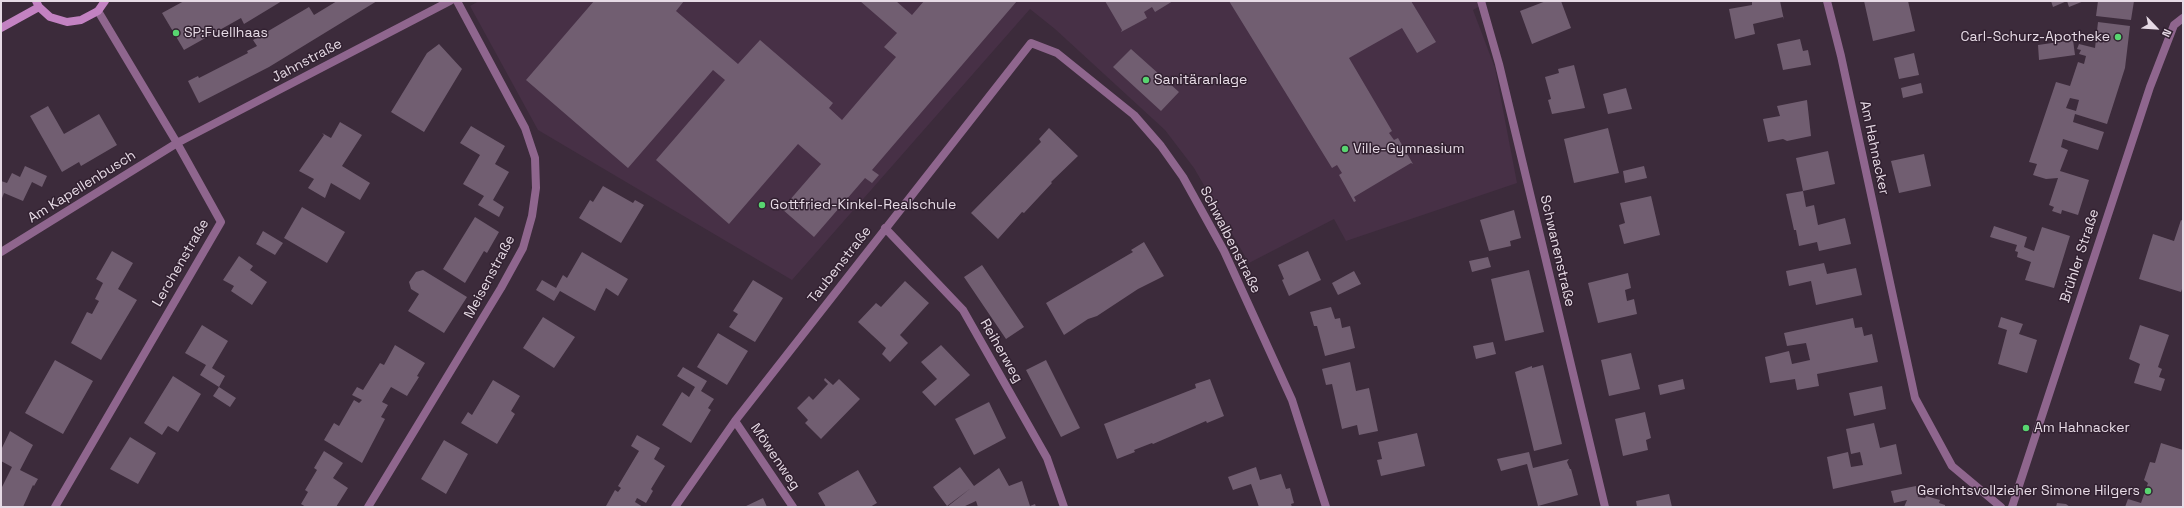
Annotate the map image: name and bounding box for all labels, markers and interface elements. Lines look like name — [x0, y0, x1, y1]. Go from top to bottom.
north arrow — [2136, 8, 2176, 48]
place label: SP:Fuellhaas — [184, 25, 268, 41]
text: N — [2159, 27, 2175, 39]
marker: SP:Fuellhaas — [171, 28, 181, 38]
place label: Carl-Schurz-Apotheke — [1961, 29, 2110, 45]
marker: Carl-Schurz-Apotheke — [2113, 32, 2123, 42]
street label: Jahnstraße — [269, 36, 345, 86]
place label: Sanitäranlage — [1154, 72, 1247, 88]
marker: Sanitäranlage — [1141, 75, 1151, 85]
street label: Am Hahnacker — [1856, 99, 1892, 197]
place label: Ville-Gymnasium — [1353, 141, 1464, 157]
marker: Ville-Gymnasium — [1340, 144, 1350, 154]
street label: Am Kapellenbusch — [25, 147, 139, 227]
street label: Schwalbenstraße — [1196, 184, 1264, 296]
street label: Schwanenstraße — [1536, 194, 1578, 308]
place label: Gottfried-Kinkel-Realschule — [770, 197, 956, 213]
marker: Gottfried-Kinkel-Realschule — [757, 200, 767, 210]
street label: Brühler Straße — [2057, 207, 2103, 305]
street label: Lerchenstraße — [149, 216, 213, 310]
street label: Taubenstraße — [805, 223, 875, 307]
street label: Meisenstraße — [461, 232, 519, 322]
street label: Reiherweg — [976, 316, 1026, 386]
street label: Möwenweg — [747, 420, 803, 494]
place label: Am Hahnacker — [2034, 420, 2130, 436]
marker: Am Hahnacker — [2021, 423, 2031, 433]
place label: Gerichtsvollzieher Simone Hilgers — [1917, 483, 2140, 499]
marker: Gerichtsvollzieher Simone Hilgers — [2143, 486, 2153, 496]

